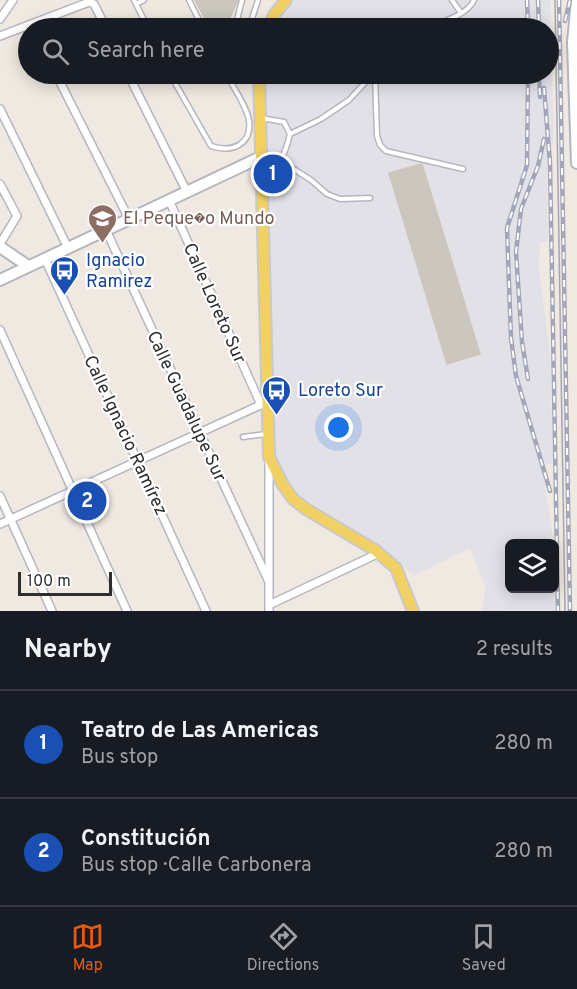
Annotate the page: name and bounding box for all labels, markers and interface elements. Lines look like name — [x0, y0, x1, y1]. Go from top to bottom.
search box — [18, 18, 559, 84]
icon: search — [39, 35, 72, 68]
text: Search here — [87, 38, 205, 65]
pin: 1 — [254, 152, 292, 196]
school or university icon: El Peque�o Mundo — [86, 202, 118, 244]
place label: El Peque�o Mundo — [123, 208, 275, 231]
street label: Calle Loreto Sur — [177, 240, 250, 367]
place label: Ignacio Ramirez — [86, 250, 152, 294]
bus stop icon: Ignacio Ramirez — [49, 254, 81, 296]
street label: Calle Guadalupe Sur — [141, 328, 231, 486]
street label: Calle Ignacio Ramírez — [77, 352, 172, 519]
bus stop icon: Loreto Sur — [261, 374, 293, 416]
place label: Loreto Sur — [298, 380, 383, 403]
your location — [324, 413, 353, 442]
pin: 2 — [68, 478, 106, 524]
map controls — [505, 539, 559, 593]
button: layers — [505, 539, 559, 593]
scale bar — [18, 569, 112, 596]
text: 100 m — [27, 572, 71, 592]
text: Nearby — [24, 634, 112, 667]
text: 2 results — [476, 637, 553, 663]
text: Teatro de Las Americas — [81, 718, 319, 745]
text: 1 — [40, 731, 48, 757]
text: 280 m — [494, 731, 553, 757]
text: Bus stop — [81, 745, 158, 771]
text: Constitución — [81, 826, 211, 853]
text: 2 — [37, 839, 50, 865]
text: 280 m — [494, 839, 553, 865]
text: Bus stop · Calle Carbonera — [81, 853, 312, 879]
tab: Map — [71, 920, 104, 976]
tab: Directions — [247, 920, 319, 976]
tab: Saved — [462, 920, 506, 976]

